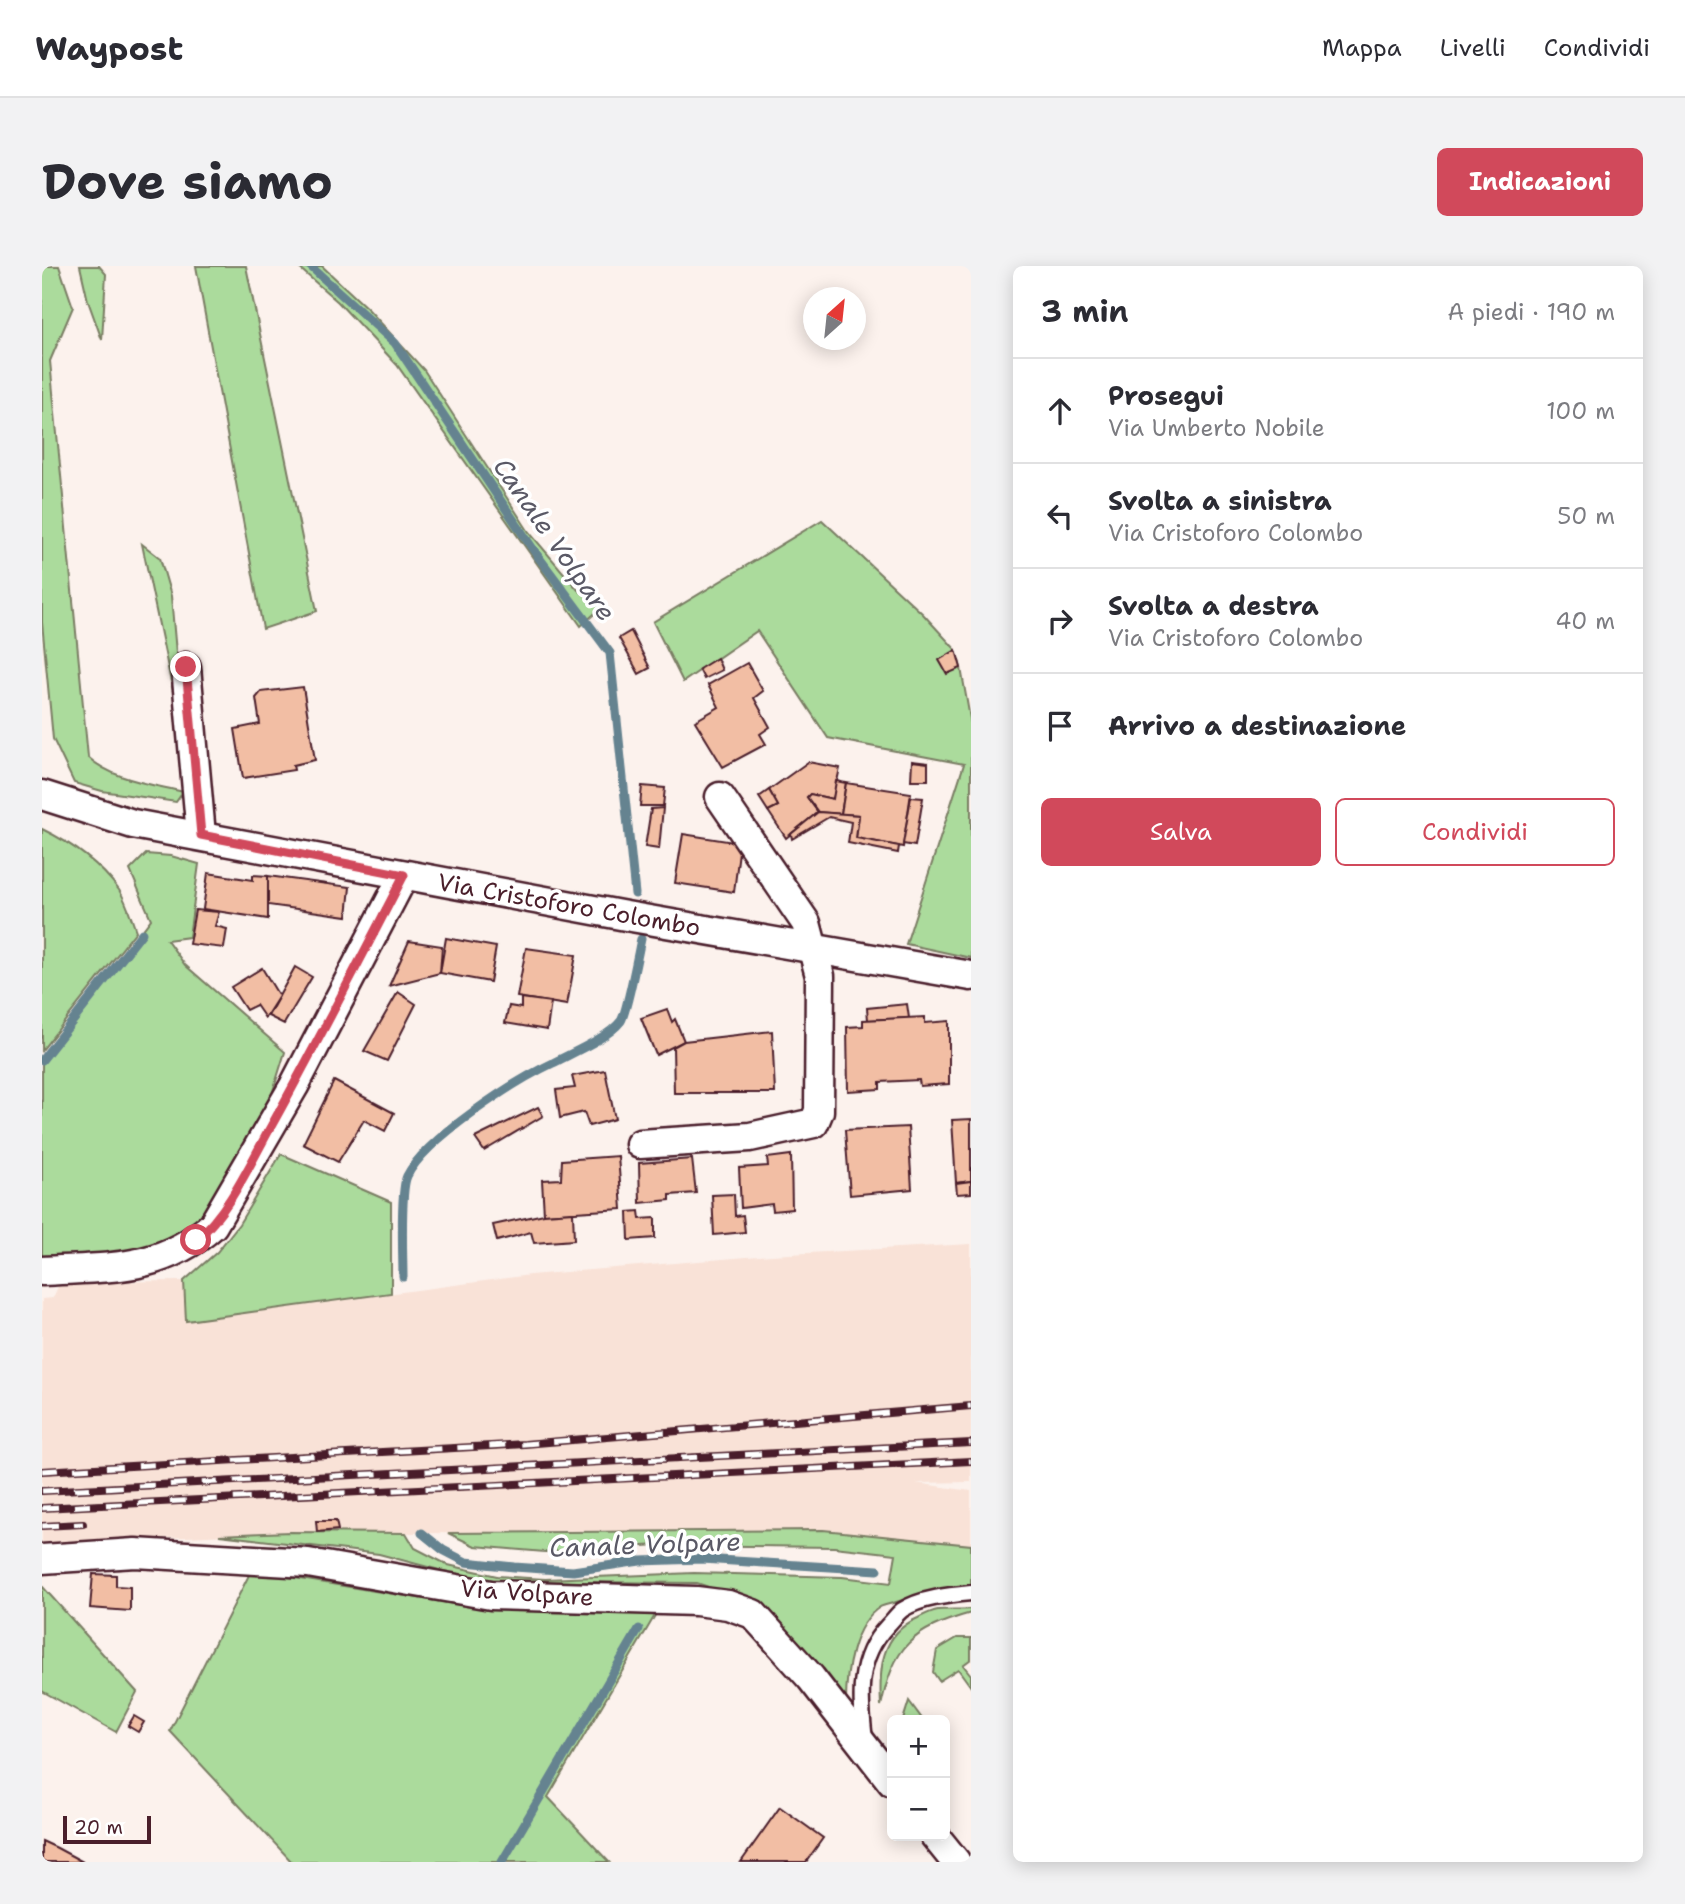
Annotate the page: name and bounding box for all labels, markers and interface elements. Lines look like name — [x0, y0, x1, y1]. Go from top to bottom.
text: Waypost — [35, 26, 183, 71]
text: Mappa — [1322, 32, 1402, 64]
text: Livelli — [1440, 32, 1506, 64]
text: Condividi — [1544, 32, 1650, 64]
button: Indicazioni — [1437, 148, 1643, 216]
text: Dove siamo — [42, 149, 333, 215]
north arrow — [803, 287, 866, 350]
text: 3 min — [1041, 291, 1128, 332]
text: A piedi · 190 m — [1447, 297, 1615, 327]
text: Prosegui — [1108, 378, 1224, 413]
icon: ahead — [1041, 392, 1079, 430]
text: 100 m — [1546, 396, 1615, 426]
text: Via Umberto Nobile — [1108, 413, 1325, 443]
water label: Canale Volpare — [486, 450, 624, 628]
text: Svolta a sinistra — [1108, 483, 1332, 518]
icon: left — [1041, 497, 1079, 535]
text: 50 m — [1557, 501, 1615, 531]
text: Via Cristoforo Colombo — [1108, 518, 1363, 548]
text: Svolta a destra — [1108, 588, 1319, 623]
icon: right — [1041, 602, 1079, 640]
text: 40 m — [1555, 606, 1615, 636]
text: Via Cristoforo Colombo — [1108, 623, 1363, 653]
route end — [170, 651, 201, 682]
icon: arrive — [1041, 707, 1079, 745]
text: Arrivo a destinazione — [1108, 708, 1406, 743]
button: Salva — [1041, 798, 1321, 866]
button: Condividi — [1335, 798, 1615, 866]
street label: Via Cristoforo Colombo — [435, 866, 703, 944]
route start — [180, 1224, 211, 1255]
water label: Canale Volpare — [549, 1523, 741, 1565]
street label: Via Volpare — [459, 1572, 595, 1614]
map controls — [887, 1715, 950, 1841]
button: + — [887, 1715, 950, 1778]
button: − — [887, 1778, 950, 1841]
scale bar — [63, 1813, 150, 1845]
text: 20 m — [74, 1815, 123, 1840]

